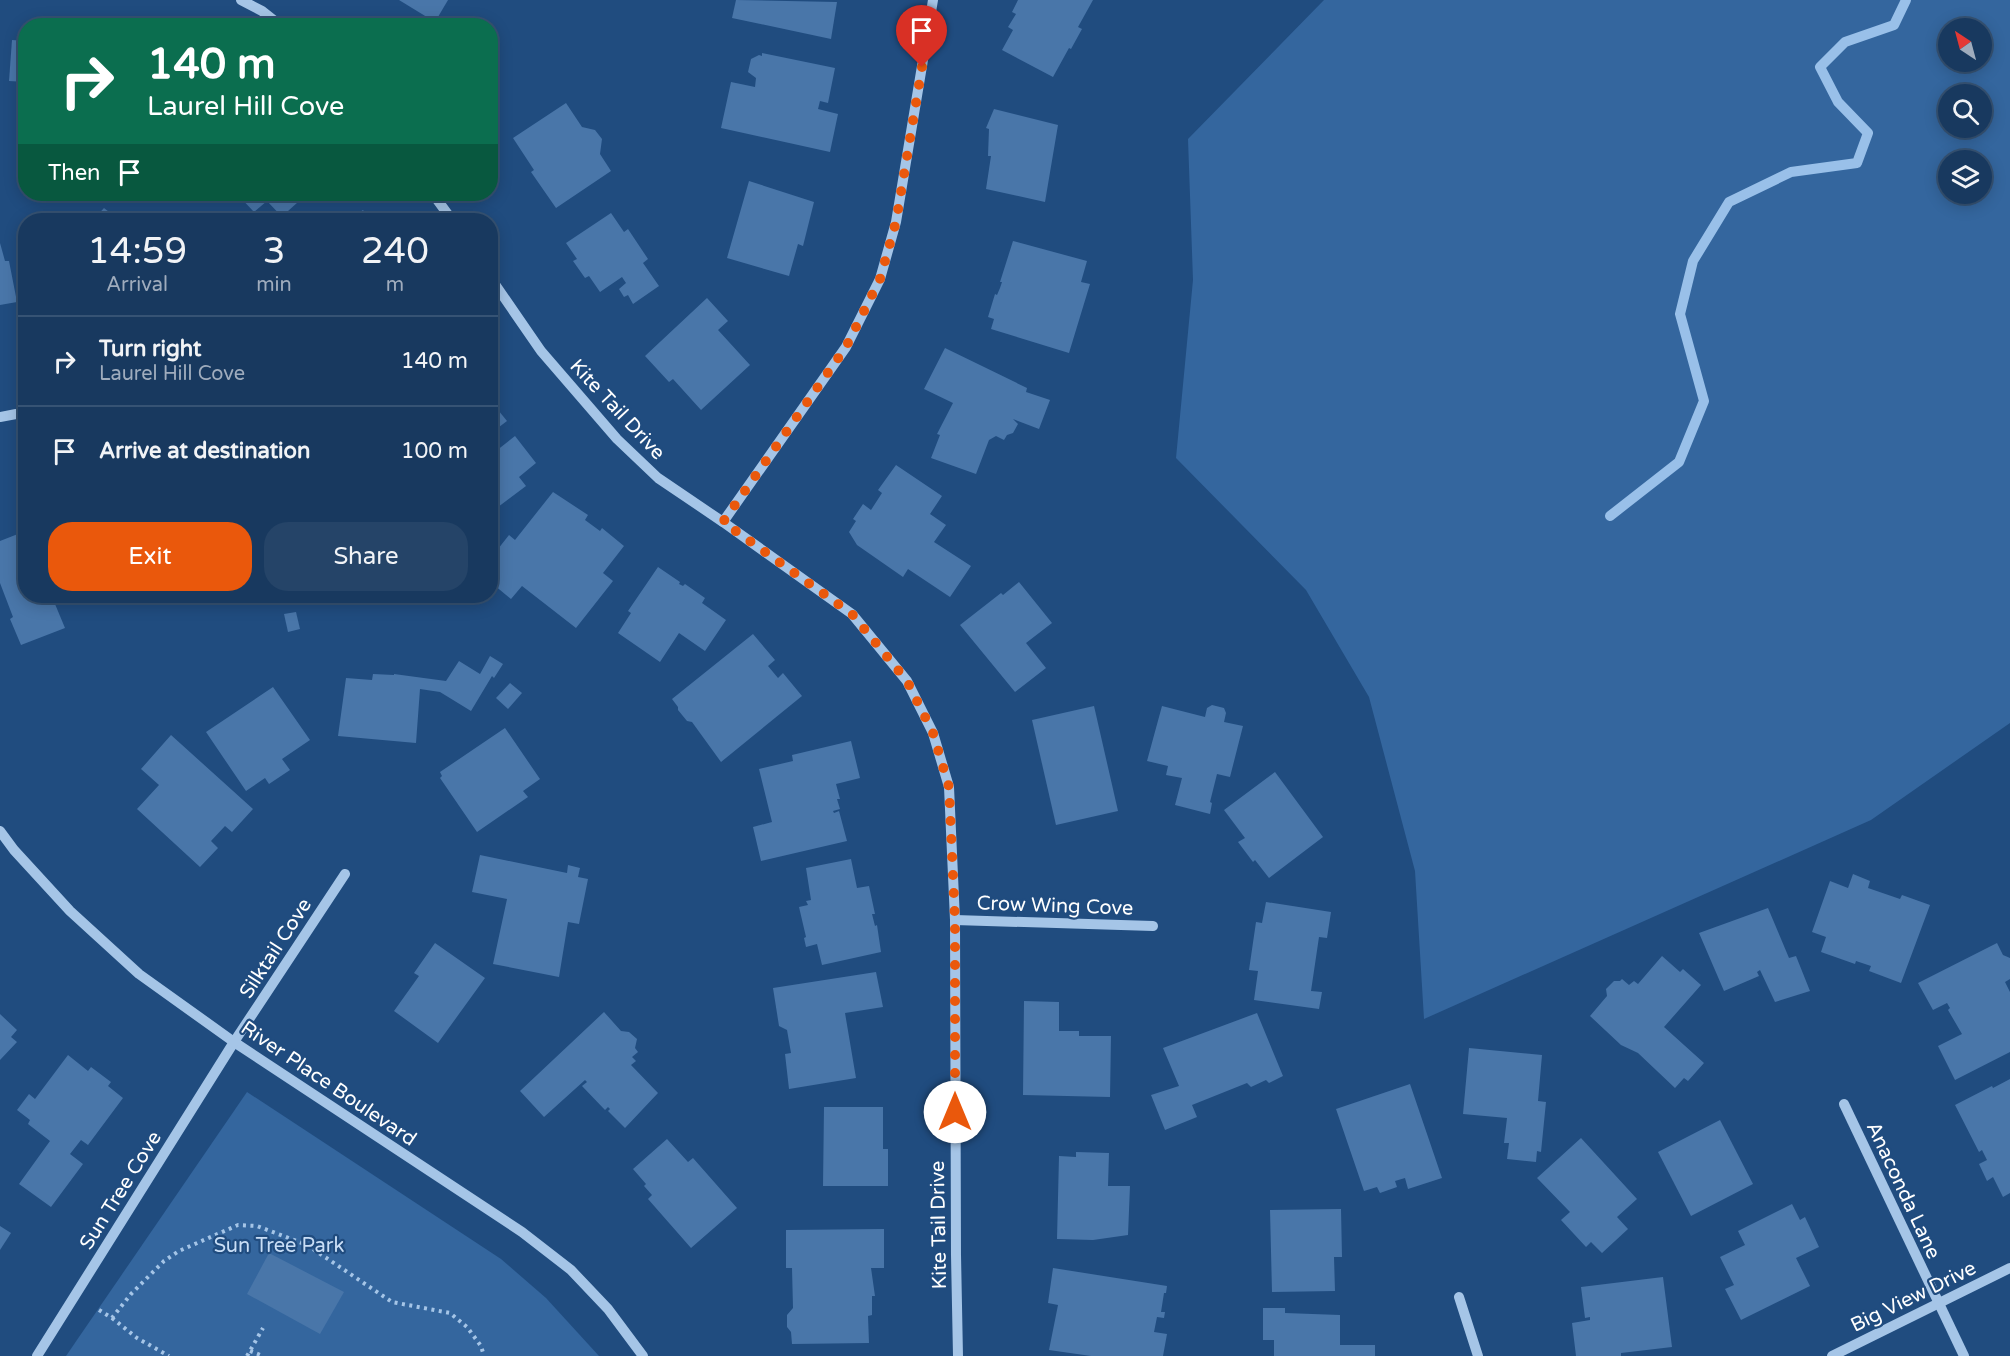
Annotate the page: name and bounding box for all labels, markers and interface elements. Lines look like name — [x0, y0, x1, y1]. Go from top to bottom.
pin — [896, 5, 947, 67]
icon: arrive — [905, 14, 938, 47]
north arrow — [1938, 18, 1992, 72]
map controls — [1938, 18, 1992, 204]
text: 140 m — [147, 39, 276, 90]
icon: right — [48, 42, 126, 120]
button: search — [1938, 84, 1992, 138]
text: Laurel Hill Cove — [147, 90, 344, 123]
button: layers — [1938, 150, 1992, 204]
icon: arrive — [113, 156, 146, 189]
text: Then — [48, 160, 101, 186]
text: 14:59 — [87, 230, 187, 273]
text: 3 — [263, 230, 285, 273]
text: 240 — [361, 230, 429, 273]
text: Arrival — [106, 273, 168, 297]
text: min — [256, 273, 292, 297]
text: m — [386, 273, 404, 297]
text: Turn right — [99, 336, 201, 362]
icon: right — [48, 345, 81, 378]
text: 140 m — [401, 348, 468, 374]
street label: Kite Tail Drive — [565, 354, 670, 465]
text: Laurel Hill Cove — [99, 362, 245, 386]
icon: arrive — [48, 435, 81, 468]
text: Arrive at destination — [99, 438, 310, 464]
text: 100 m — [401, 438, 468, 464]
button: Exit — [48, 522, 252, 591]
button: Share — [264, 522, 468, 591]
street label: Crow Wing Cove — [976, 891, 1134, 921]
street label: Silktail Cove — [235, 894, 317, 1003]
street label: River Place Boulevard — [236, 1016, 421, 1152]
position arrow — [923, 1080, 987, 1144]
street label: Anaconda Lane — [1861, 1118, 1945, 1263]
street label: Sun Tree Cove — [75, 1127, 167, 1254]
street label: Kite Tail Drive — [926, 1160, 952, 1290]
park label: Sun Tree Park — [214, 1234, 344, 1258]
street label: Big View Drive — [1847, 1256, 1980, 1338]

